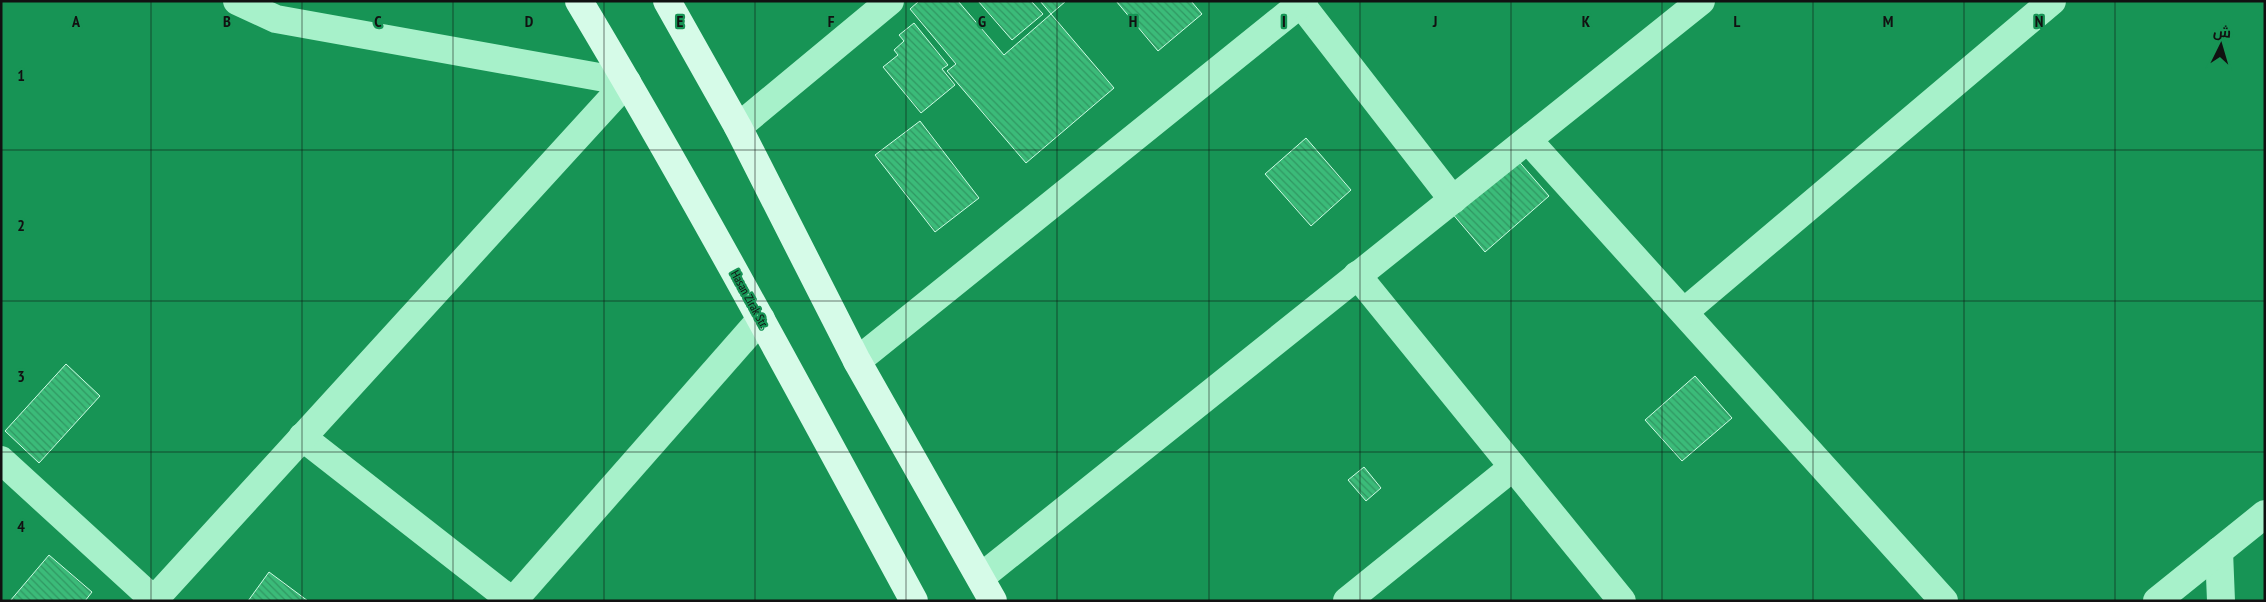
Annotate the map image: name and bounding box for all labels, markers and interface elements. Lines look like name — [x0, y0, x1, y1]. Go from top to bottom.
text: A — [71, 11, 81, 31]
text: B — [223, 11, 231, 31]
text: C — [374, 11, 382, 31]
text: D — [525, 11, 534, 31]
text: E — [677, 11, 684, 31]
text: F — [828, 11, 835, 31]
text: G — [978, 11, 986, 31]
text: H — [1129, 11, 1137, 31]
text: I — [1282, 11, 1286, 31]
text: J — [1432, 11, 1437, 31]
text: K — [1582, 11, 1591, 31]
text: L — [1734, 11, 1741, 31]
text: M — [1883, 11, 1893, 31]
text: N — [2035, 11, 2043, 31]
north arrow — [2196, 20, 2246, 70]
text: ش — [2212, 22, 2232, 42]
text: 1 — [17, 65, 25, 85]
text: 2 — [17, 215, 25, 235]
street label: Hasan Zirak Str. — [728, 267, 772, 331]
text: 3 — [17, 366, 25, 386]
text: 4 — [17, 516, 25, 536]

